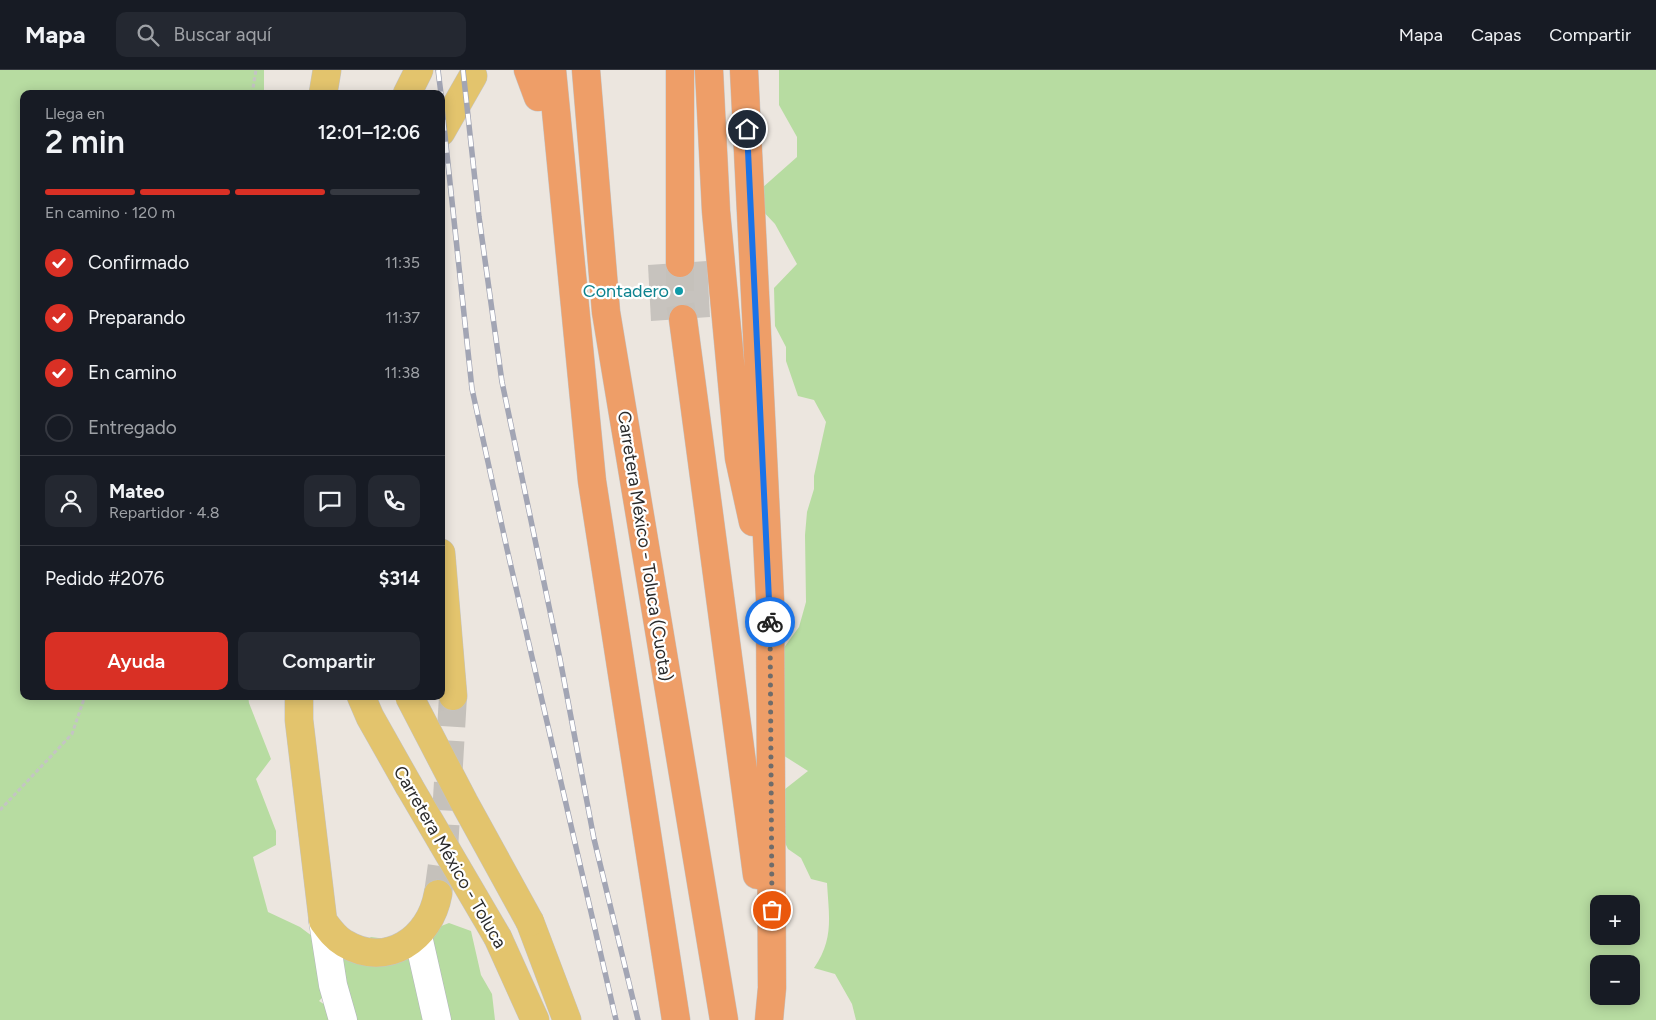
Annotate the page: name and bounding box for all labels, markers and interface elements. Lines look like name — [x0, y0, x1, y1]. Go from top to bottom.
search box — [116, 12, 466, 57]
text: Mapa — [25, 20, 86, 49]
icon: search — [134, 21, 162, 49]
text: Buscar aquí — [174, 23, 271, 46]
text: Mapa — [1399, 24, 1443, 46]
text: Capas — [1471, 24, 1521, 46]
text: Compartir — [1549, 24, 1631, 46]
text: Llega en — [45, 104, 105, 123]
pin — [726, 108, 768, 150]
icon: home — [733, 115, 761, 143]
text: 12:01–12:06 — [318, 121, 420, 144]
text: 2 min — [45, 123, 125, 161]
text: En camino · 120 m — [45, 203, 175, 222]
icon: check — [45, 249, 73, 277]
text: Confirmado — [88, 251, 189, 274]
text: 11:35 — [385, 253, 420, 272]
place label: Contadero — [583, 280, 669, 302]
marker: Contadero — [673, 285, 685, 297]
icon: check — [45, 304, 73, 332]
text: Preparando — [88, 306, 186, 329]
text: 11:37 — [385, 308, 420, 327]
icon: check — [45, 359, 73, 387]
text: En camino — [88, 361, 177, 384]
text: 11:38 — [384, 363, 420, 382]
street label: Carretera México - Toluca (Cuota) — [613, 409, 677, 683]
text: Entregado — [88, 416, 177, 439]
button: person — [45, 475, 97, 527]
button: chat — [304, 475, 356, 527]
button: phone — [368, 475, 420, 527]
text: Mateo — [109, 480, 164, 503]
text: Repartidor · 4.8 — [109, 503, 220, 522]
text: Pedido #2076 — [45, 567, 164, 590]
text: $314 — [379, 567, 420, 590]
courier — [745, 597, 795, 647]
icon: bike — [756, 608, 784, 636]
button: Ayuda — [45, 632, 228, 690]
button: Compartir — [238, 632, 420, 690]
street label: Carretera México - Toluca — [389, 762, 511, 952]
pin — [751, 889, 793, 931]
map controls — [1590, 895, 1640, 1005]
button: + — [1590, 895, 1640, 945]
icon: bag — [758, 896, 786, 924]
button: − — [1590, 955, 1640, 1005]

